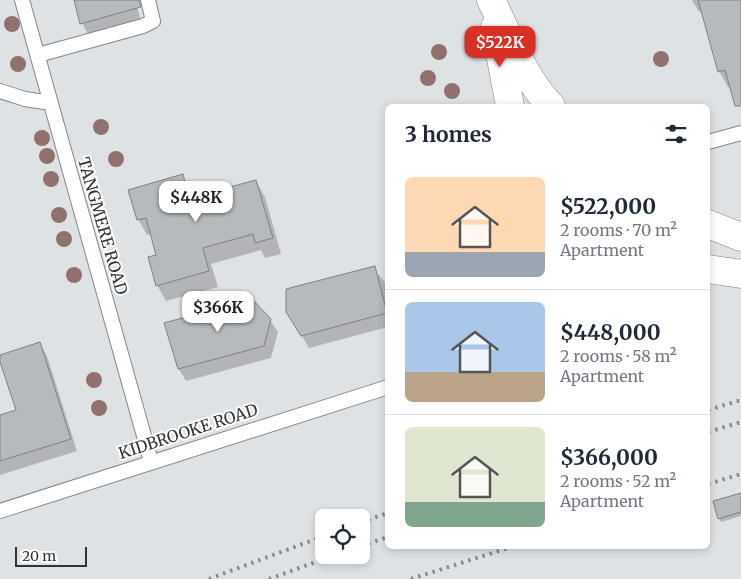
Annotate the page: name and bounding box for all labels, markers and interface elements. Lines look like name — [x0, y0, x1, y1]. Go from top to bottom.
pin: $522K — [465, 26, 535, 68]
text: $522K — [476, 32, 525, 52]
icon: filters — [662, 120, 690, 148]
text: 3 homes — [405, 121, 492, 148]
street label: TANGMERE ROAD — [74, 155, 132, 297]
pin: $448K — [161, 180, 231, 223]
text: $448K — [170, 187, 222, 207]
text: $522,000 — [560, 193, 656, 220]
icon: home — [445, 197, 505, 257]
text: 2 rooms · 70 m² — [560, 220, 677, 240]
text: Apartment — [560, 240, 644, 260]
pin: $366K — [183, 290, 253, 333]
text: $366K — [193, 297, 243, 317]
text: $448,000 — [560, 319, 661, 346]
icon: home — [445, 322, 505, 382]
text: 2 rooms · 58 m² — [560, 346, 677, 366]
text: Apartment — [560, 366, 644, 386]
street label: KIDBROOKE ROAD — [116, 399, 260, 463]
text: $366,000 — [560, 444, 658, 471]
icon: home — [445, 447, 505, 507]
text: 2 rooms · 52 m² — [560, 471, 676, 491]
text: Apartment — [560, 491, 644, 511]
map controls — [315, 509, 370, 564]
button: locate — [315, 509, 370, 564]
scale bar — [15, 544, 88, 567]
text: 20 m — [22, 547, 56, 565]

